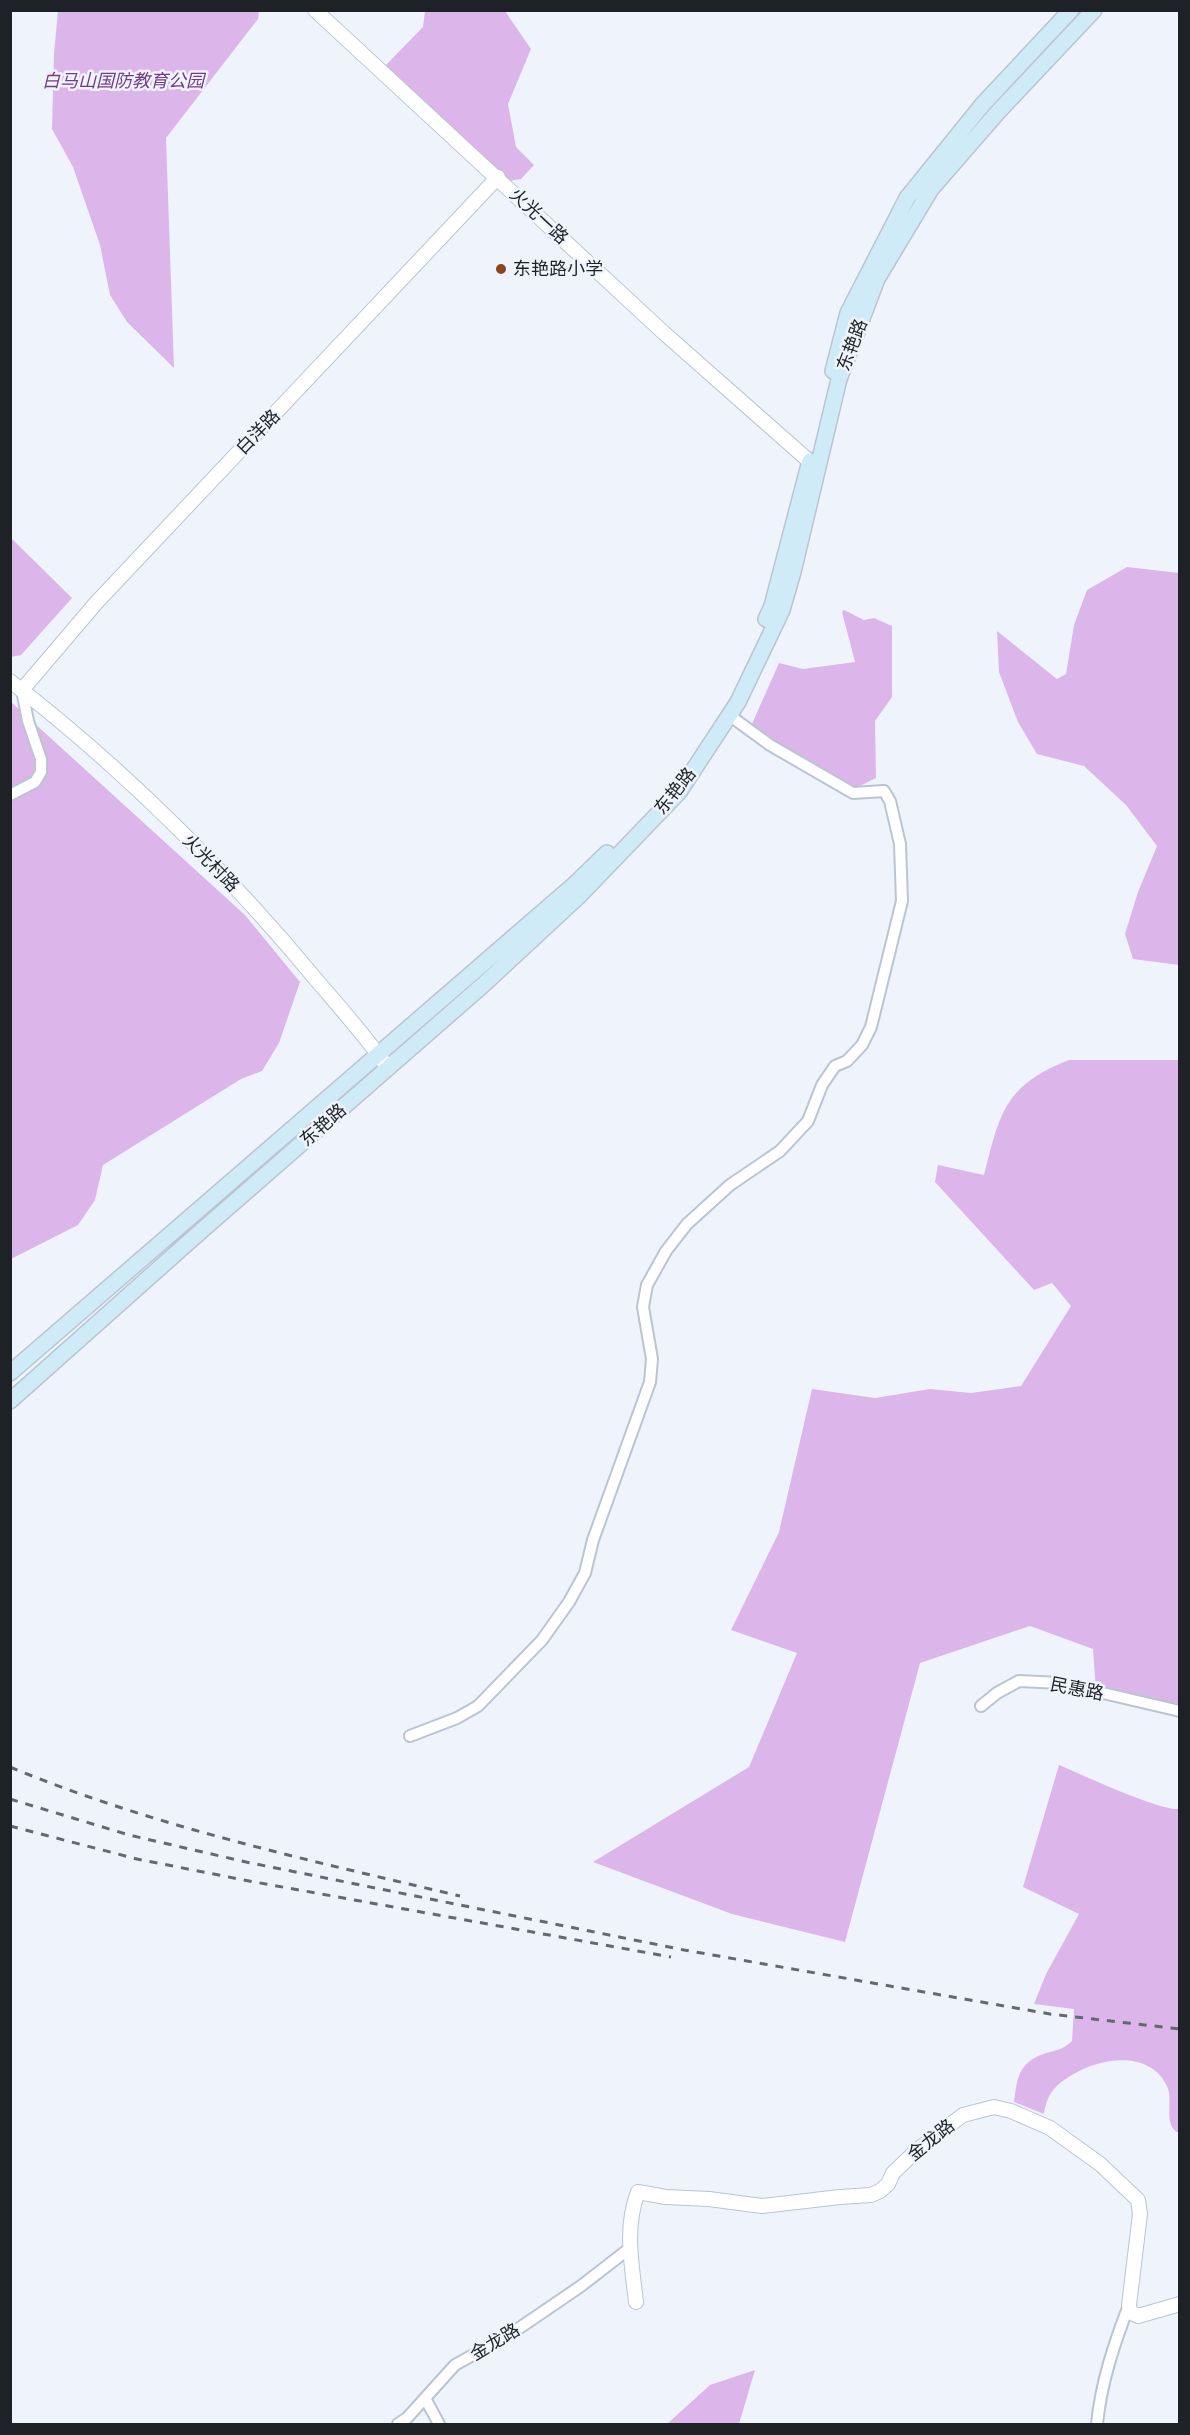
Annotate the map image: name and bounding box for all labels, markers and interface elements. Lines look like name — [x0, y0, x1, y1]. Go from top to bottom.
park label: 白马山国防教育公园 — [42, 71, 207, 91]
street label: 火光一路 — [506, 184, 572, 248]
place label: 东艳路小学 — [513, 259, 603, 279]
marker: 东艳路小学 — [494, 262, 508, 276]
street label: 东艳路 — [833, 316, 871, 374]
street label: 白洋路 — [232, 406, 284, 458]
street label: 东艳路 — [650, 764, 700, 818]
street label: 火光村路 — [179, 830, 243, 896]
street label: 东艳路 — [296, 1100, 350, 1150]
street label: 民惠路 — [1049, 1674, 1105, 1704]
street label: 金龙路 — [904, 2115, 958, 2165]
street label: 金龙路 — [467, 2320, 523, 2364]

